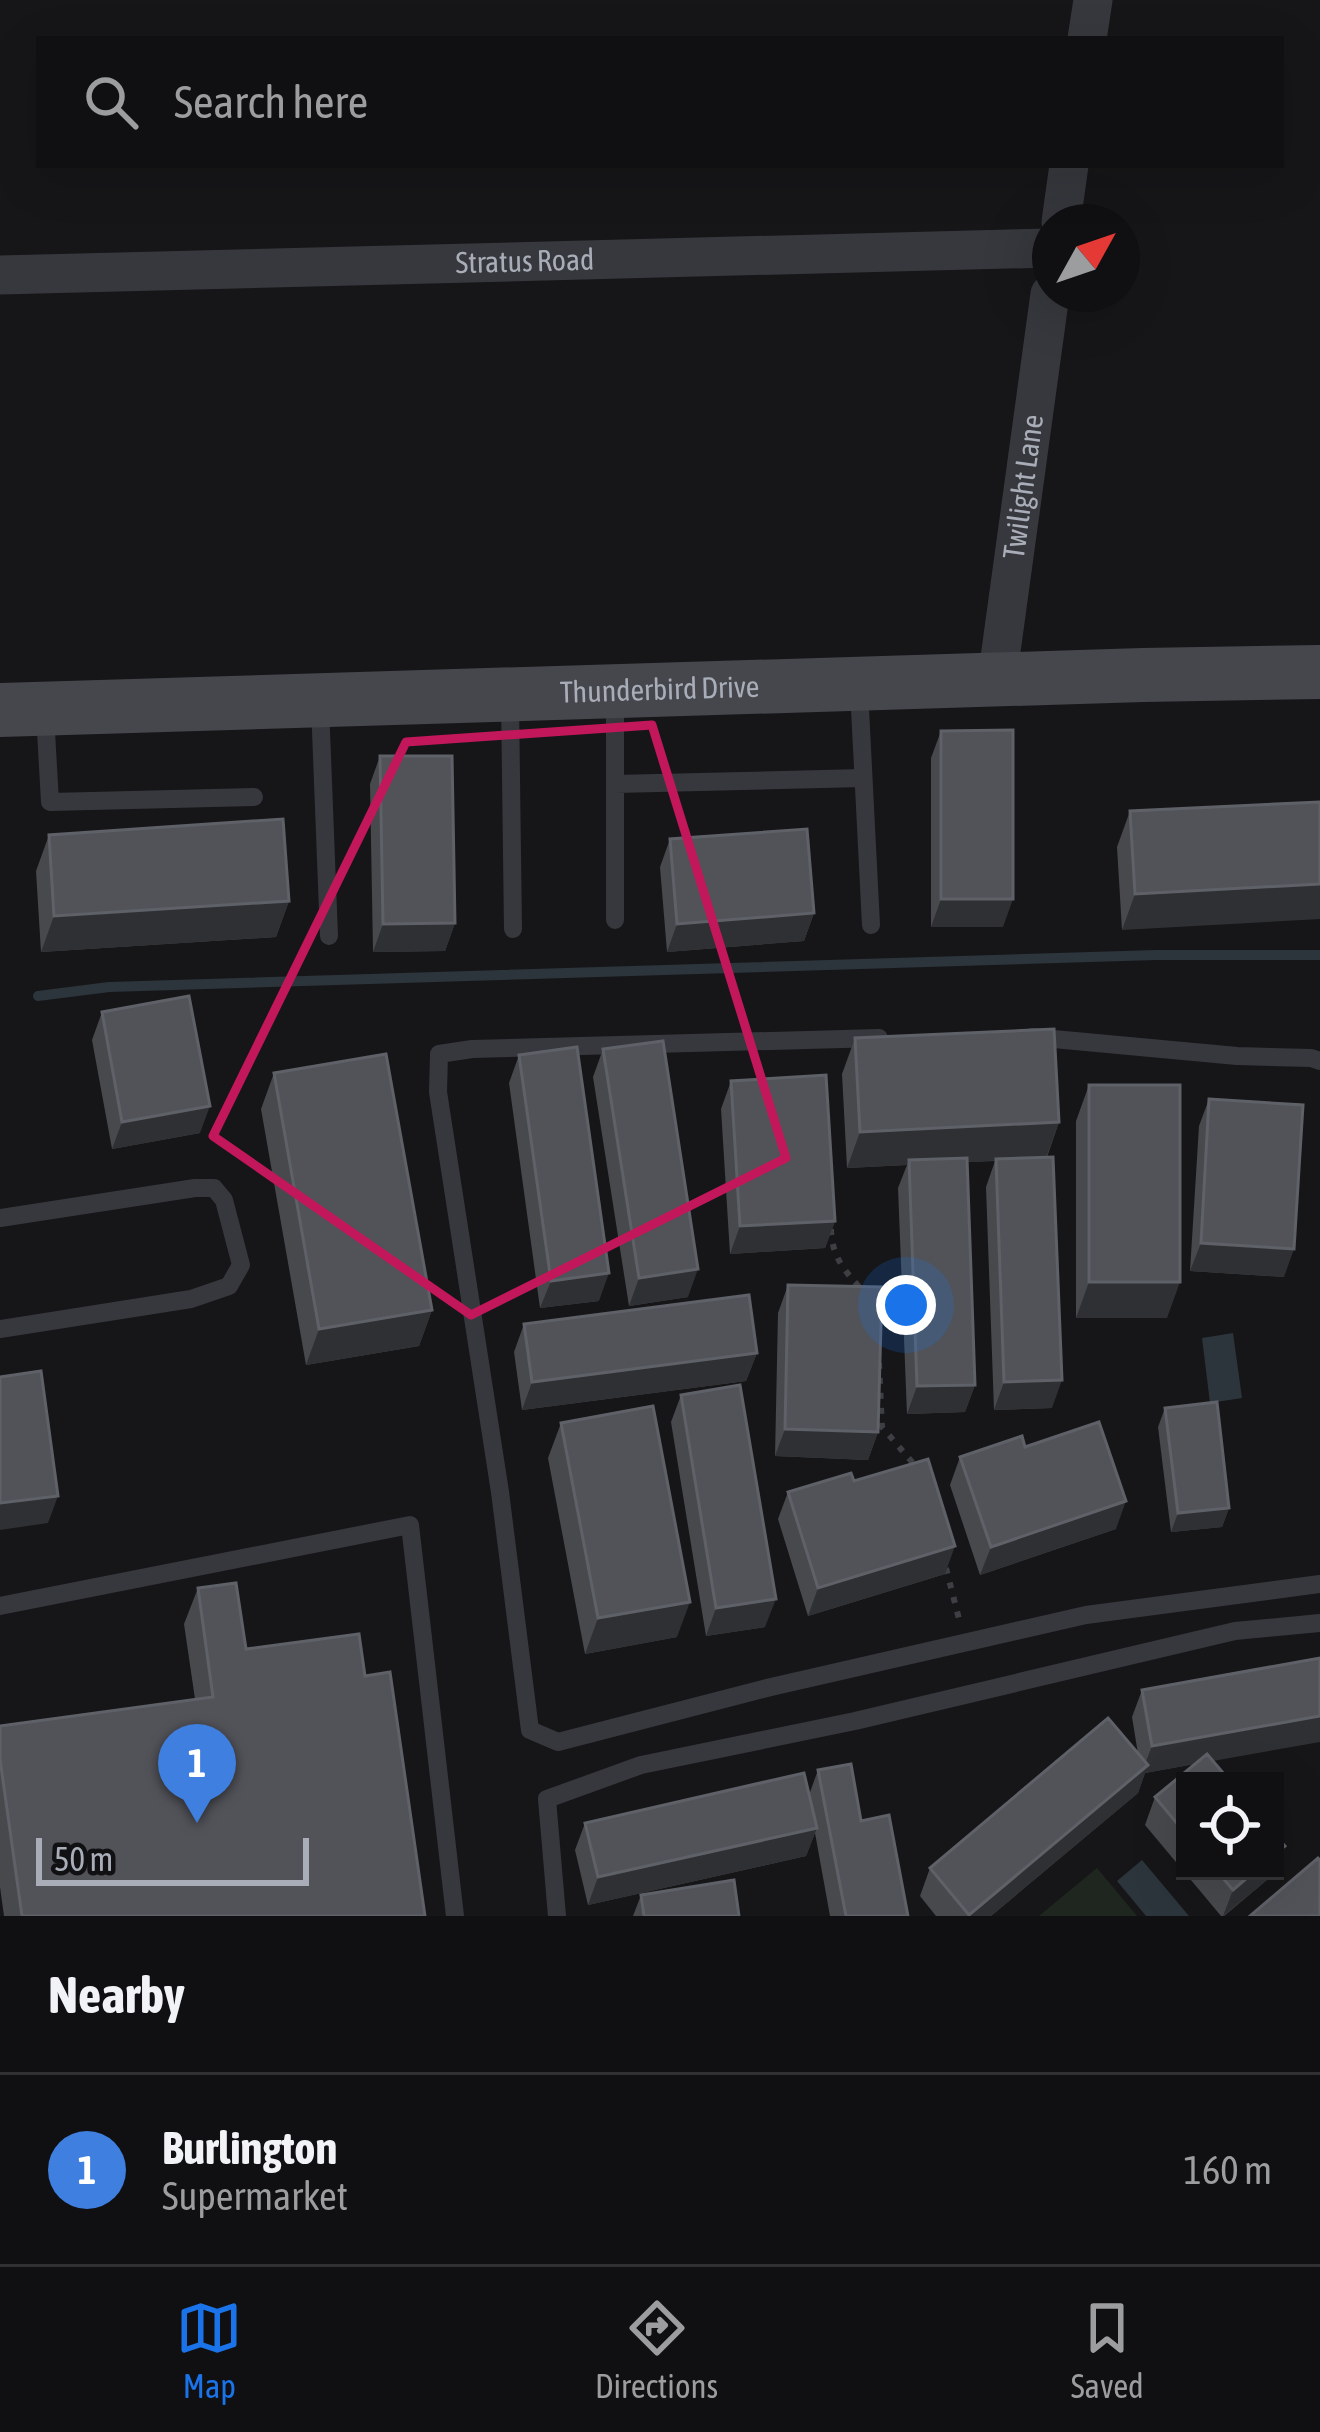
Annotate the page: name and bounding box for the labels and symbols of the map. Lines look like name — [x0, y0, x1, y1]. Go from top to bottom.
north arrow — [1032, 204, 1140, 312]
street label: Stratus Road — [455, 242, 595, 279]
street label: Twilight Lane — [996, 412, 1049, 561]
street label: Thunderbird Drive — [559, 669, 760, 709]
your location — [876, 1275, 936, 1335]
pin: 1 — [158, 1724, 236, 1823]
scale bar — [36, 1832, 309, 1885]

